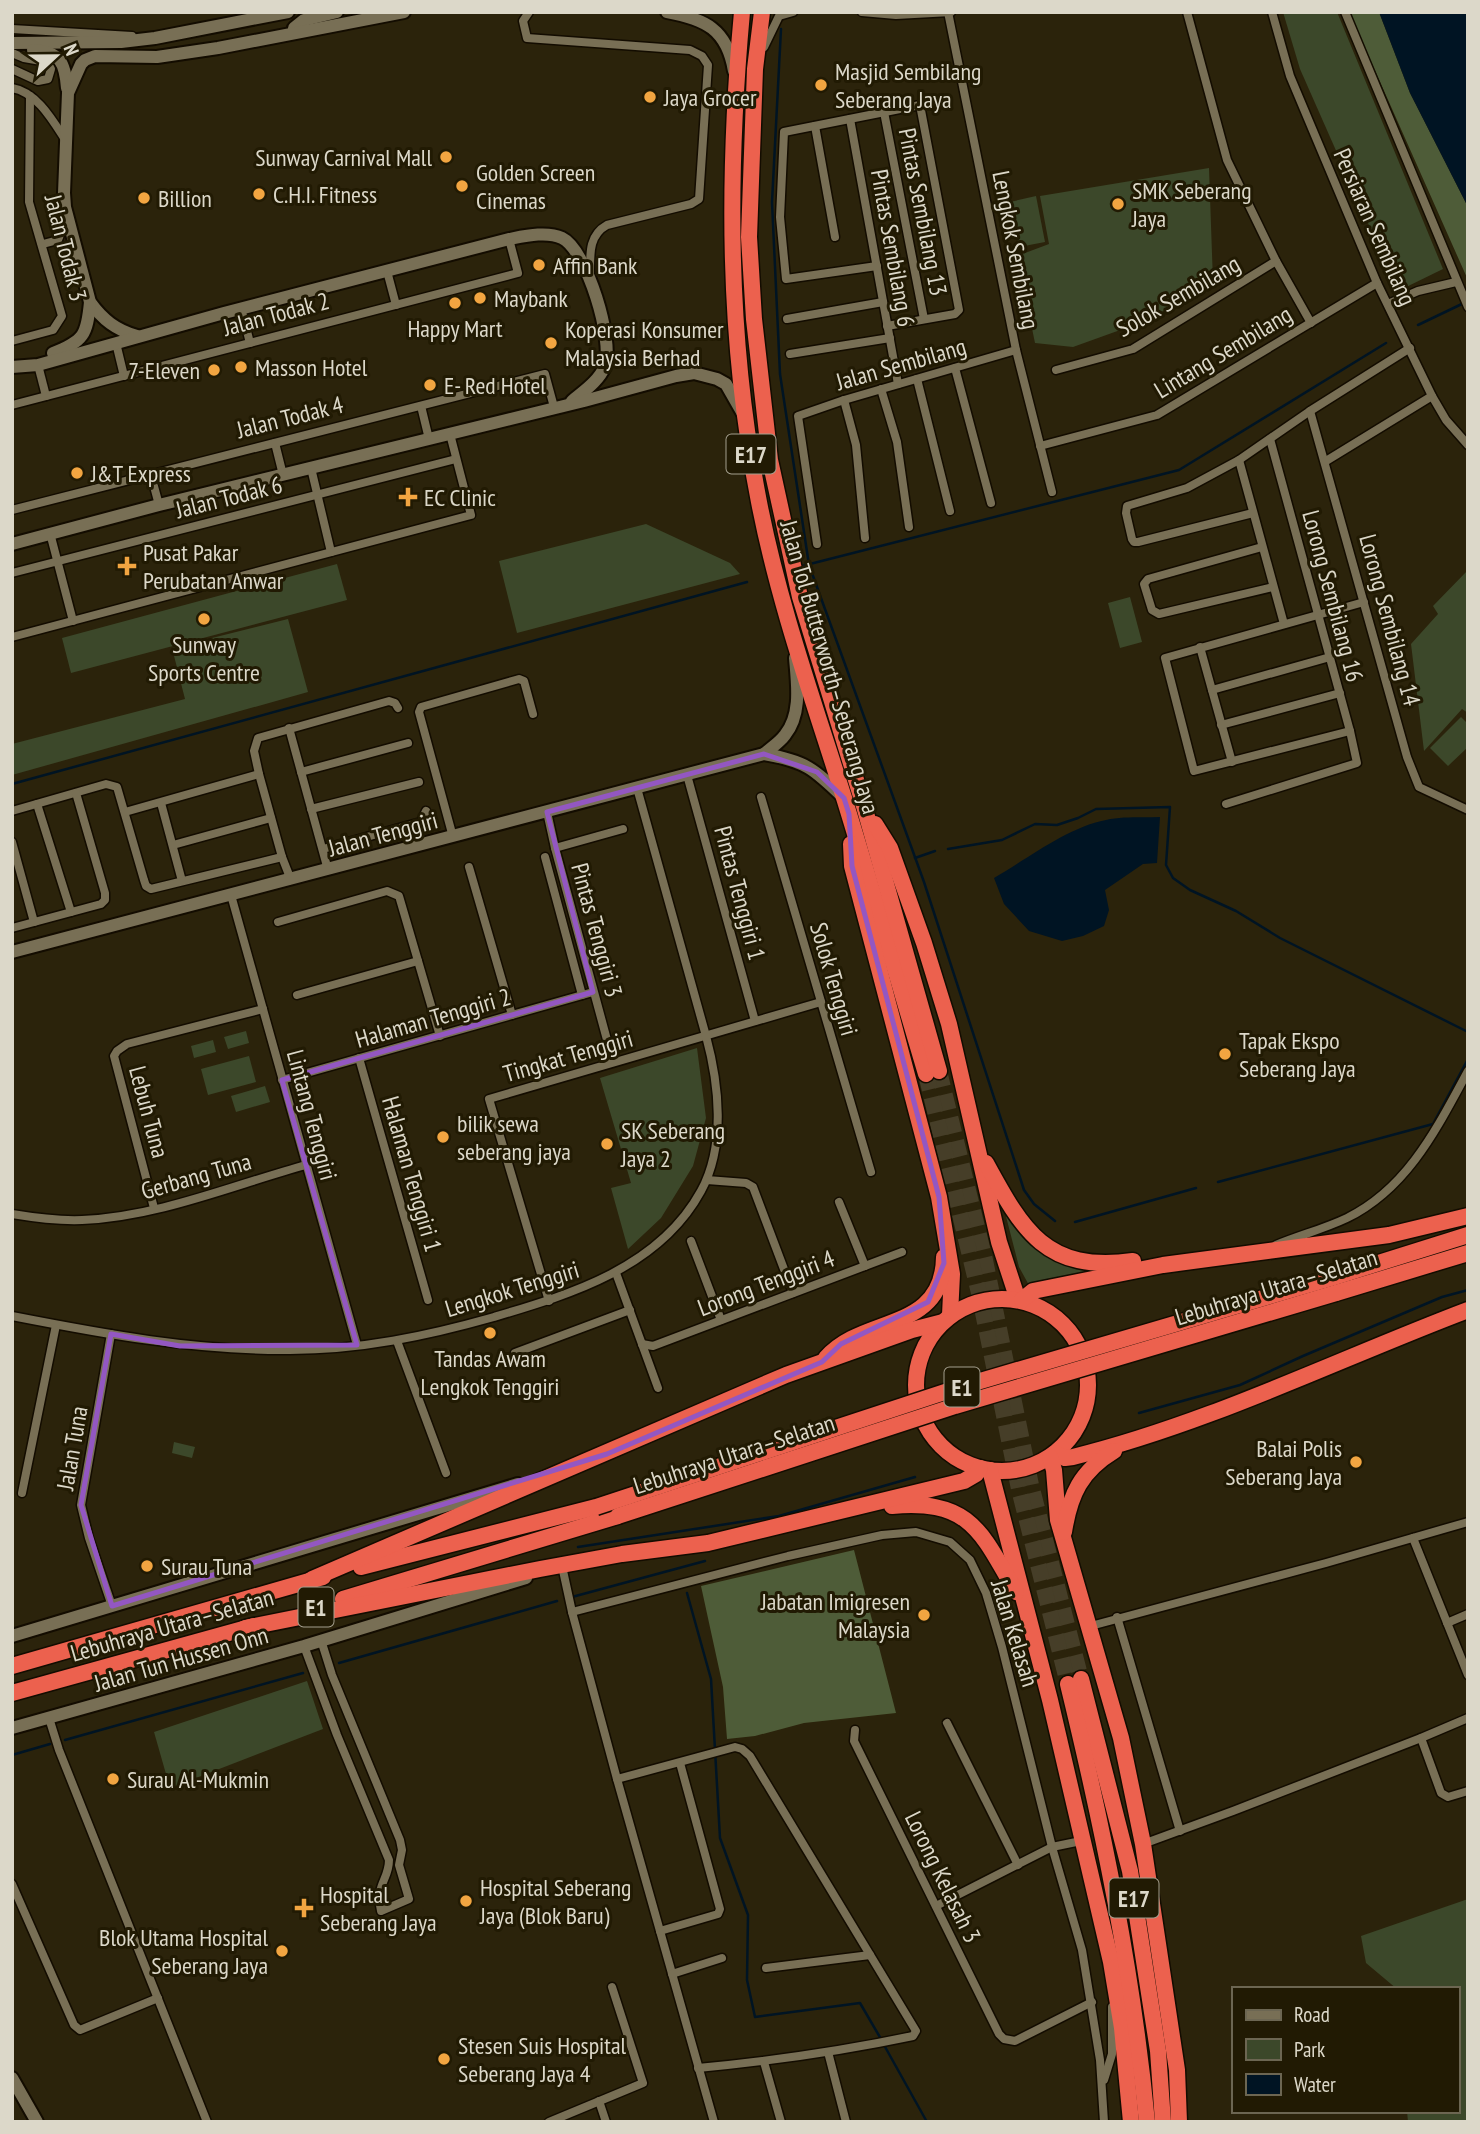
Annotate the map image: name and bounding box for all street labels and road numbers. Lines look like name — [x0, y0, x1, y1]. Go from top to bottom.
street label: Pintas Sembilang 13 — [892, 126, 954, 298]
street label: Persiaran Sembilang — [1326, 144, 1424, 310]
street label: Pintas Sembilang 6 — [864, 167, 922, 329]
street label: Lengkok Sembilang — [985, 168, 1047, 332]
street label: Jalan Todak 3 — [38, 190, 94, 305]
street label: Solok Sembilang — [1111, 248, 1245, 344]
street label: Jalan Todak 2 — [218, 285, 333, 343]
street label: Lintang Sembilang — [1148, 299, 1298, 405]
street label: Jalan Sembilang — [831, 331, 970, 398]
street label: Jalan Todak 4 — [232, 389, 347, 445]
road number: E17 — [726, 435, 776, 474]
street label: Jalan Todak 6 — [171, 469, 286, 525]
street label: Lorong Sembilang 16 — [1295, 507, 1371, 685]
street label: Jalan Tol Butterworth–Seberang Jaya — [773, 516, 887, 817]
street label: Lorong Sembilang 14 — [1352, 531, 1428, 709]
street label: Jalan Tenggiri — [324, 805, 441, 864]
street label: Pintas Tenggiri 1 — [707, 822, 773, 964]
street label: Pintas Tenggiri 3 — [564, 859, 630, 1001]
street label: Solok Tenggiri — [803, 919, 865, 1039]
street label: Halaman Tenggiri 2 — [352, 981, 514, 1055]
street label: Tingkat Tenggiri — [500, 1023, 636, 1089]
street label: Lintang Tenggiri — [280, 1046, 344, 1184]
street label: Lebuh Tuna — [122, 1063, 176, 1161]
street label: Halaman Tenggiri 1 — [375, 1093, 449, 1255]
street label: Gerbang Tuna — [137, 1146, 255, 1206]
street label: Lebuhraya Utara–Selatan — [1171, 1242, 1381, 1332]
street label: Lorong Tenggiri 4 — [693, 1243, 839, 1323]
street label: Lengkok Tenggiri — [441, 1254, 583, 1324]
road number: E1 — [944, 1368, 979, 1406]
street label: Jalan Tuna — [49, 1404, 95, 1493]
street label: Lebuhraya Utara–Selatan — [629, 1407, 839, 1501]
street label: Jalan Kelasah — [984, 1575, 1046, 1690]
street label: Lebuhraya Utara–Selatan — [67, 1581, 277, 1669]
road number: E1 — [298, 1588, 334, 1626]
street label: Jalan Tun Hussen Onn — [89, 1619, 272, 1699]
street label: Lorong Kelasah 3 — [898, 1806, 988, 1948]
road number: E17 — [1110, 1879, 1158, 1918]

